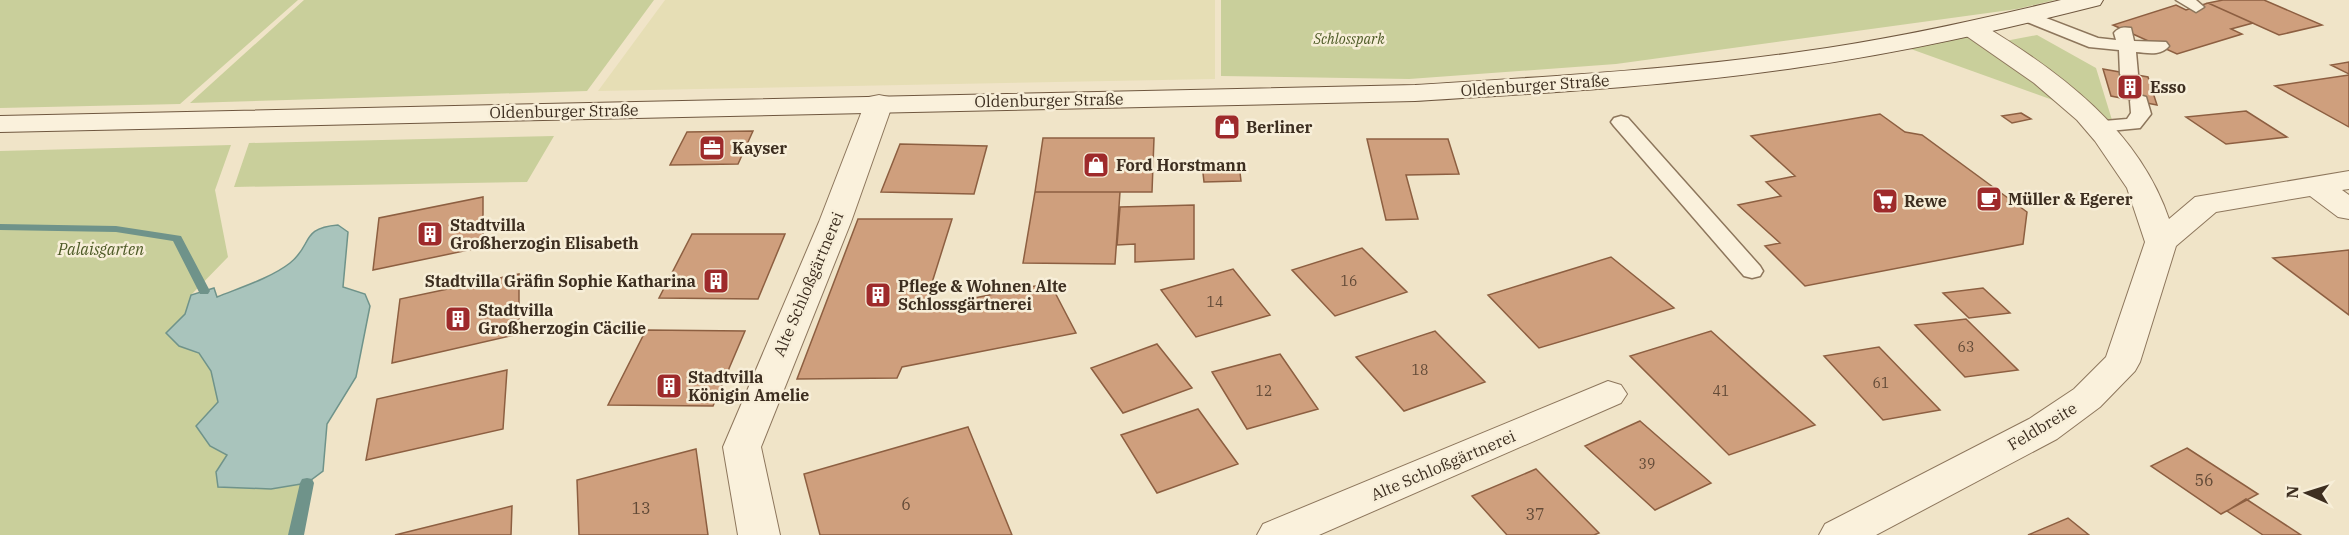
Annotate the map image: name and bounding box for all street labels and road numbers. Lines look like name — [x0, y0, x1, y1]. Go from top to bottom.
street label: Oldenburger Straße — [1460, 70, 1610, 100]
street label: Oldenburger Straße — [974, 89, 1124, 111]
street label: Oldenburger Straße — [489, 100, 639, 122]
street label: Alte Schloßgärtnerei — [769, 209, 847, 359]
street label: Feldbreite — [2004, 398, 2080, 454]
street label: Alte Schloßgärtnerei — [1368, 426, 1518, 504]

